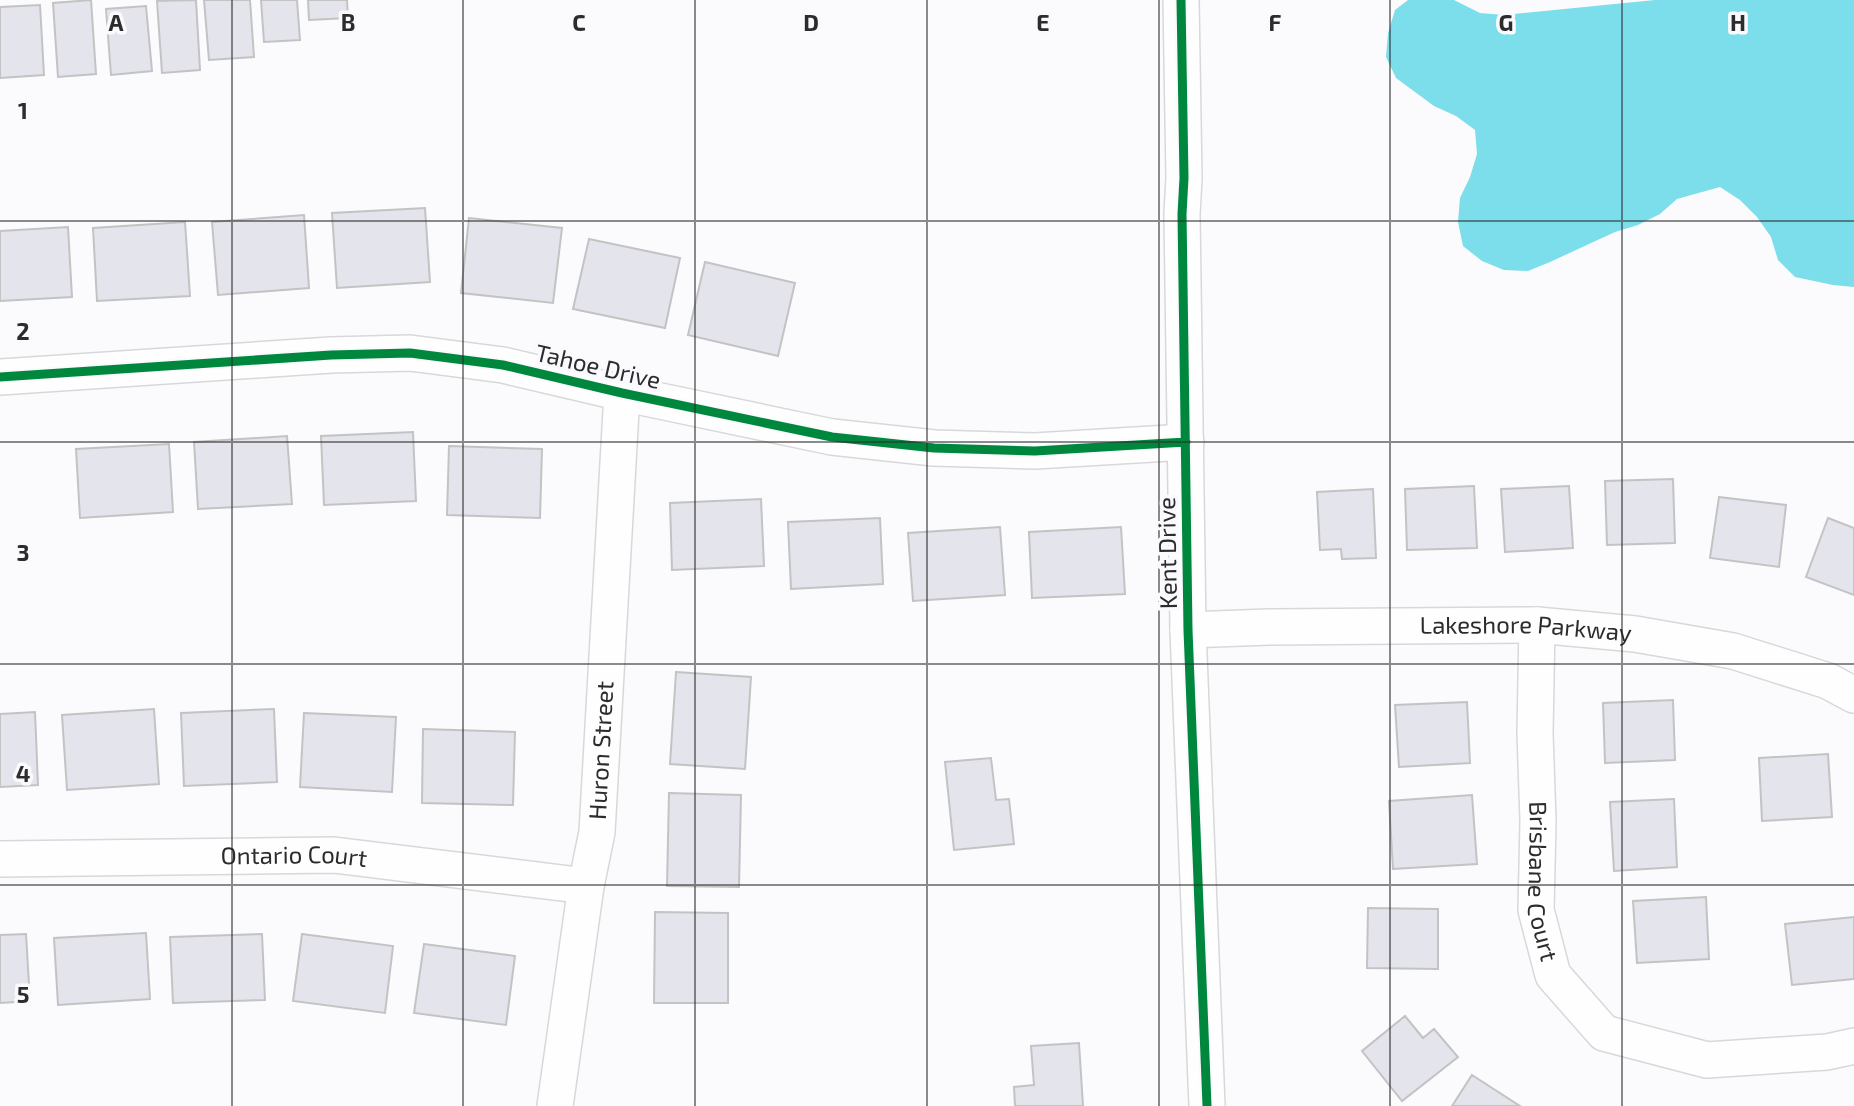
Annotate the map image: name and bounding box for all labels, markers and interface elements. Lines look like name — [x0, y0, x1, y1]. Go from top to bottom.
text: A — [108, 8, 124, 36]
text: B — [341, 8, 355, 36]
text: C — [572, 8, 586, 36]
text: D — [803, 8, 819, 36]
text: E — [1036, 8, 1050, 36]
text: F — [1269, 8, 1282, 36]
text: G — [1499, 8, 1513, 36]
text: H — [1730, 8, 1746, 36]
text: 1 — [18, 96, 28, 124]
text: 2 — [16, 317, 30, 345]
street label: Tahoe Drive — [533, 337, 664, 394]
street label: Kent Drive — [1151, 497, 1182, 609]
text: 3 — [16, 538, 30, 566]
street label: Lakeshore Parkway — [1420, 609, 1633, 647]
street label: Huron Street — [582, 680, 619, 820]
text: 4 — [16, 759, 30, 787]
street label: Brisbane Court — [1523, 801, 1565, 964]
street label: Ontario Court — [220, 839, 369, 872]
text: 5 — [17, 980, 29, 1008]

